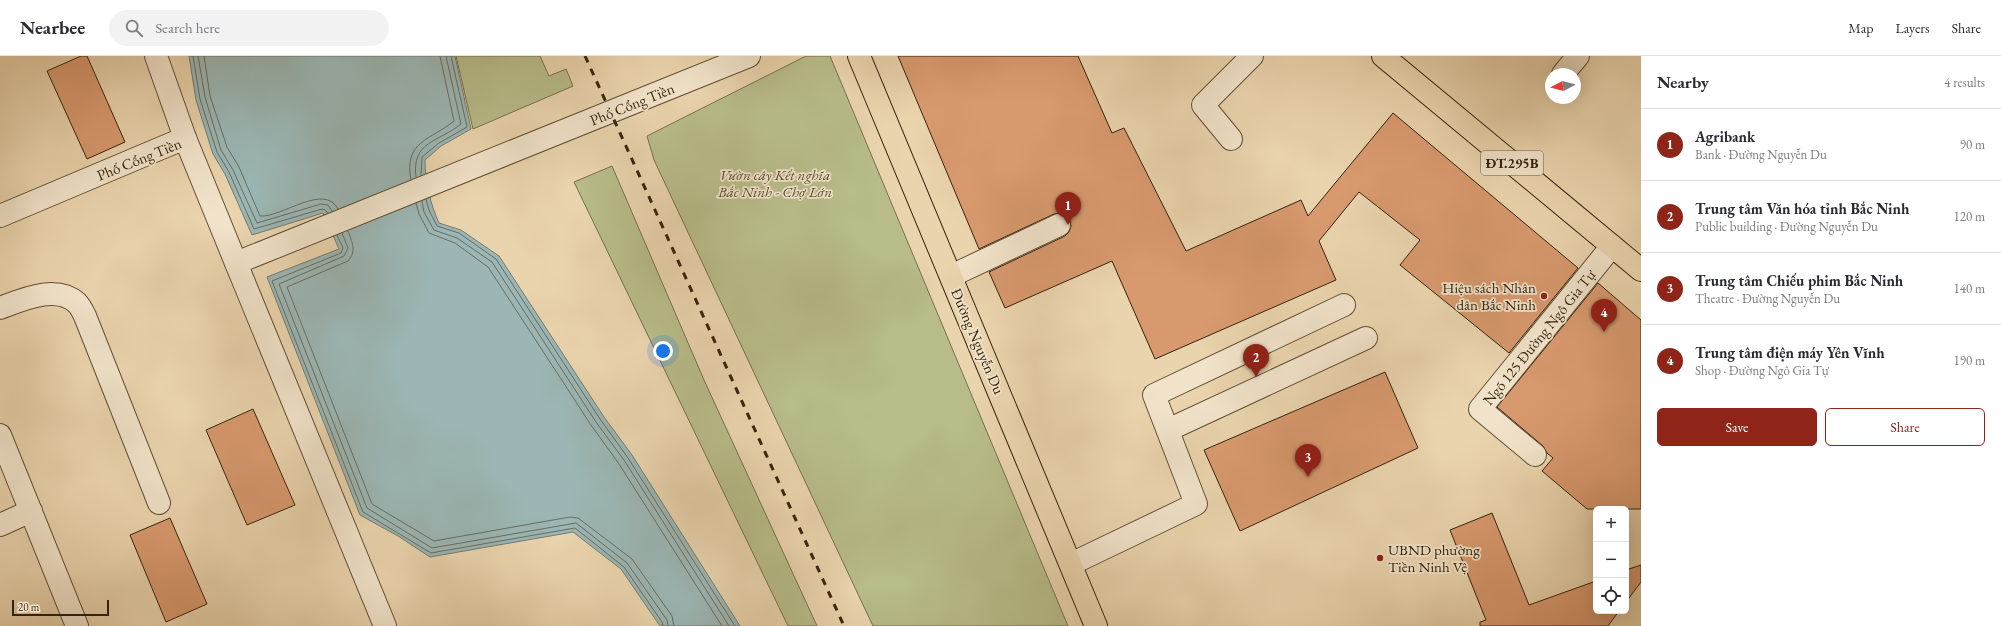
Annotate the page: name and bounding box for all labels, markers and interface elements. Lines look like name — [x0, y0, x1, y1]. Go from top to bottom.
search box — [109, 10, 389, 46]
text: Nearbee — [20, 15, 85, 40]
icon: search — [123, 17, 145, 39]
text: Search here — [155, 18, 220, 37]
text: Map — [1848, 19, 1873, 37]
text: Layers — [1895, 19, 1930, 37]
text: Share — [1952, 19, 1981, 37]
north arrow — [1545, 68, 1581, 104]
text: Nearby — [1657, 71, 1709, 93]
text: 4 results — [1944, 74, 1985, 91]
street label: Phố Cổng Tiền — [587, 78, 677, 130]
text: Agribank — [1695, 127, 1755, 146]
street label: Phố Cổng Tiền — [94, 133, 184, 185]
text: 1 — [1667, 136, 1673, 153]
text: 90 m — [1960, 136, 1985, 153]
text: Bank · Đường Nguyễn Du — [1695, 146, 1827, 163]
road number: ĐT.295B — [1481, 151, 1543, 175]
park label: Vườn cây Kết nghĩa Bắc Ninh - Chợ Lớn — [717, 165, 832, 201]
pin: 1 — [1055, 192, 1081, 225]
text: Trung tâm Văn hóa tỉnh Bắc Ninh — [1695, 199, 1909, 218]
text: 2 — [1667, 208, 1673, 225]
text: 120 m — [1954, 208, 1985, 225]
text: Public building · Đường Nguyễn Du — [1695, 218, 1878, 235]
street label: Ngõ 125 Đường Ngô Gia Tự — [1478, 265, 1600, 409]
text: Trung tâm Chiếu phim Bắc Ninh — [1695, 271, 1903, 290]
place label: Hiệu sách Nhân dân Bắc Ninh — [1442, 278, 1536, 314]
text: 3 — [1667, 280, 1673, 297]
text: 140 m — [1954, 280, 1985, 297]
street label: Đường Nguyễn Du — [947, 285, 1009, 397]
text: Theatre · Đường Nguyễn Du — [1695, 290, 1840, 307]
marker: Hiệu sách Nhân dân Bắc Ninh — [1539, 291, 1549, 301]
pin: 4 — [1591, 299, 1617, 332]
your location — [653, 341, 673, 361]
text: Trung tâm điện máy Yên Vĩnh — [1695, 343, 1885, 362]
pin: 2 — [1243, 344, 1269, 377]
text: 4 — [1667, 352, 1673, 369]
text: 190 m — [1954, 352, 1985, 369]
text: Shop · Đường Ngô Gia Tự — [1695, 362, 1829, 379]
button: Save — [1657, 408, 1817, 446]
button: Share — [1825, 408, 1985, 446]
pin: 3 — [1295, 444, 1321, 477]
map controls — [1593, 506, 1629, 614]
button: + — [1593, 506, 1629, 542]
place label: UBND phường Tiền Ninh Vệ — [1388, 540, 1480, 576]
button: − — [1593, 542, 1629, 578]
marker: UBND phường Tiền Ninh Vệ — [1375, 553, 1385, 563]
button: locate — [1593, 578, 1629, 614]
scale bar — [12, 598, 109, 617]
text: 20 m — [18, 600, 39, 614]

